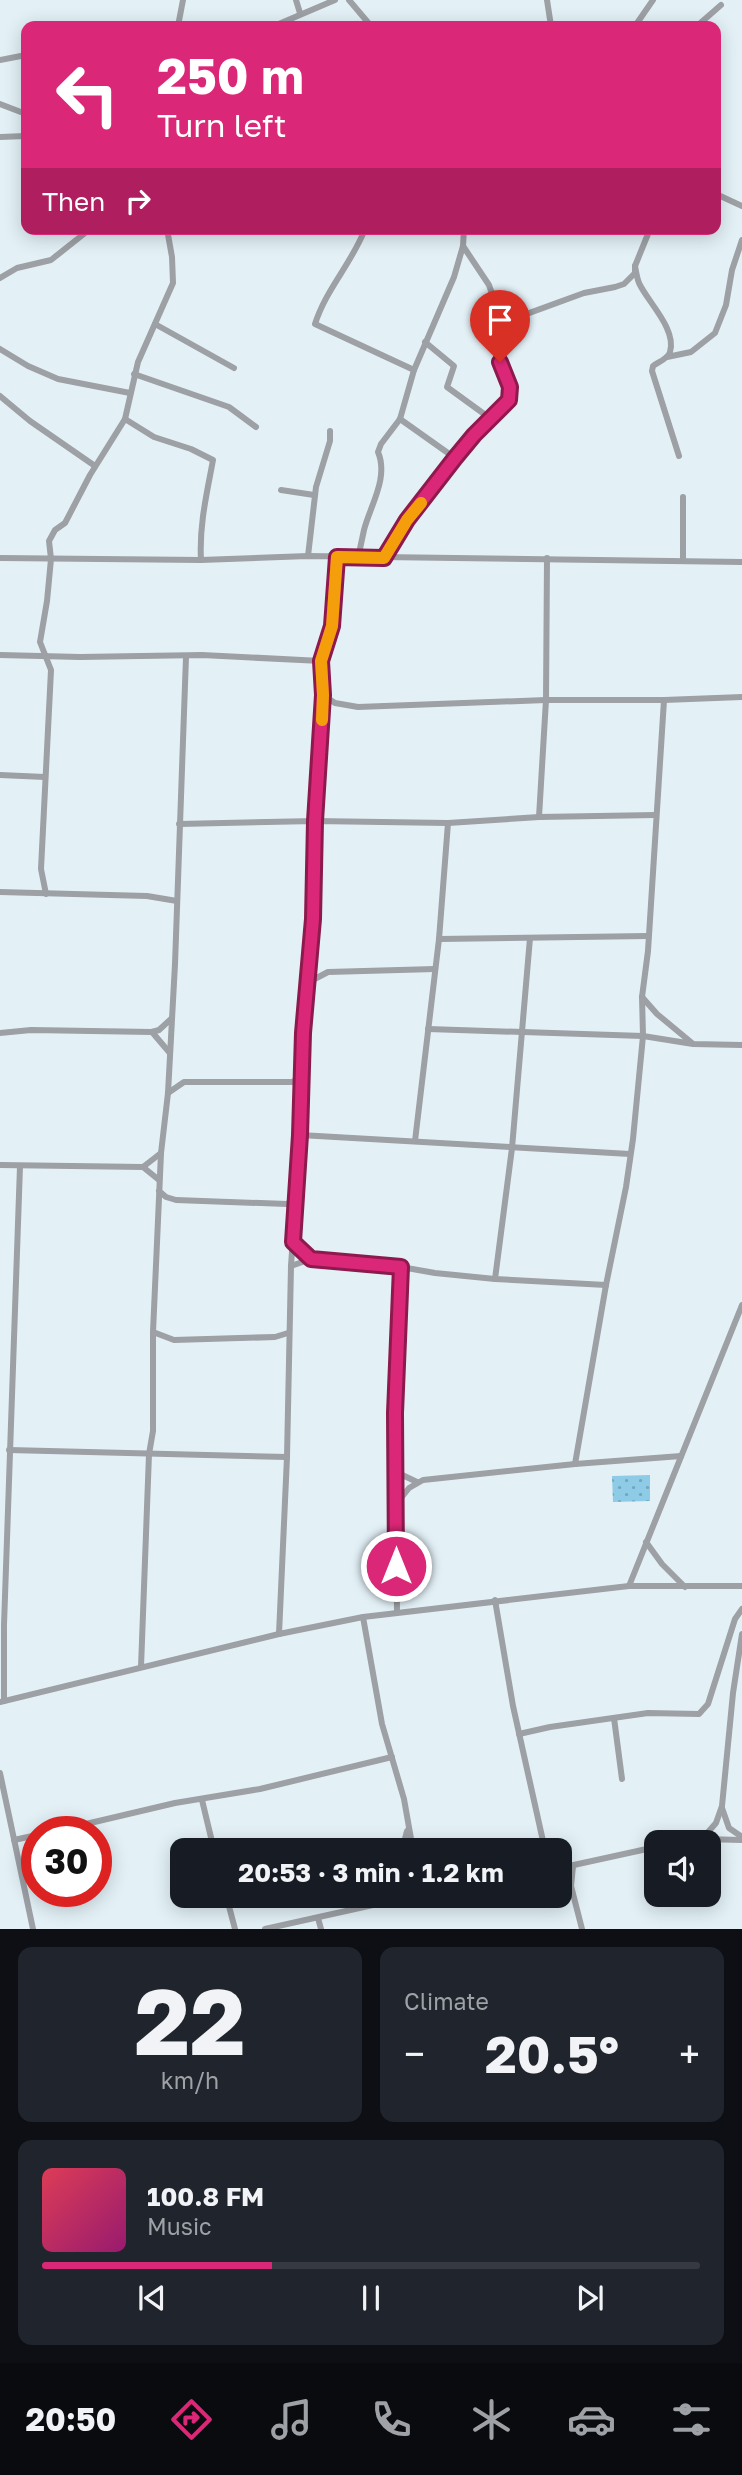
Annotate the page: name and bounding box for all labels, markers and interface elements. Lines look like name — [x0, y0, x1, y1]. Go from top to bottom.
text: 250 m — [157, 46, 304, 105]
icon: left — [42, 49, 133, 140]
text: Turn left — [157, 106, 286, 144]
icon: right — [119, 182, 157, 220]
text: Then — [42, 186, 105, 217]
pin — [470, 290, 530, 362]
icon: arrive — [481, 301, 519, 339]
position arrow — [359, 1529, 433, 1603]
speed limit sign: 30 — [21, 1816, 112, 1907]
map controls — [644, 1830, 721, 1907]
button: sound — [644, 1830, 721, 1907]
text: 20:53 · 3 min · 1.2 km — [238, 1857, 504, 1888]
text: 22 — [134, 1966, 246, 2075]
text: Climate — [404, 1987, 489, 2015]
text: 20.5° — [485, 2022, 619, 2084]
text: − — [404, 2031, 425, 2076]
text: + — [679, 2031, 700, 2076]
text: km/h — [161, 2066, 219, 2094]
text: 100.8 FM — [147, 2181, 264, 2212]
text: Music — [147, 2212, 212, 2240]
icon: previous — [133, 2279, 171, 2317]
icon: pause — [352, 2279, 390, 2317]
icon: next — [571, 2279, 609, 2317]
icon: directions — [167, 2395, 216, 2444]
icon: music — [267, 2395, 316, 2444]
icon: phone — [367, 2395, 416, 2444]
icon: climate — [467, 2395, 516, 2444]
icon: car — [567, 2395, 616, 2444]
icon: filters — [667, 2395, 716, 2444]
text: 20:50 — [26, 2400, 116, 2438]

